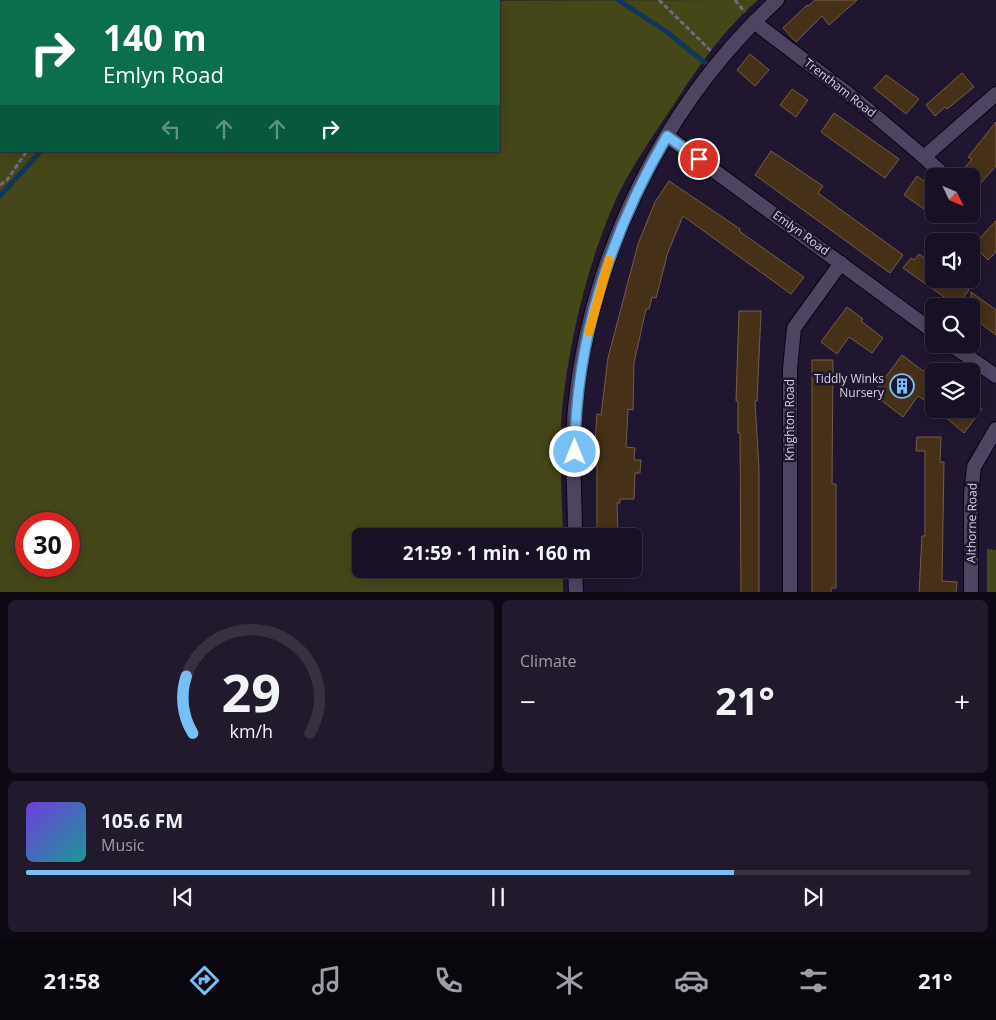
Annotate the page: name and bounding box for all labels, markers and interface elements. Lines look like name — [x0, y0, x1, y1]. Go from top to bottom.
text: 140 m — [103, 14, 207, 61]
icon: right — [20, 20, 85, 85]
street label: Trentham Road — [801, 54, 880, 121]
text: Emlyn Road — [103, 59, 224, 89]
icon: left — [157, 115, 185, 143]
icon: ahead — [210, 115, 238, 143]
icon: ahead — [263, 115, 291, 143]
icon: right — [316, 115, 344, 143]
pin — [678, 138, 720, 180]
icon: arrive — [685, 145, 713, 173]
north arrow — [925, 168, 980, 222]
map controls — [925, 168, 980, 418]
street label: Emlyn Road — [770, 206, 833, 259]
button: sound — [925, 233, 980, 288]
button: search — [925, 298, 980, 353]
button: layers — [925, 363, 980, 418]
place label: Tiddly Winks Nursery — [814, 370, 885, 401]
building icon: Tiddly Winks Nursery — [889, 373, 915, 399]
street label: Knighton Road — [781, 379, 798, 461]
position arrow — [548, 425, 600, 477]
street label: Althorne Road — [962, 483, 981, 563]
speed limit sign: 30 — [15, 512, 80, 577]
text: 21:59 · 1 min · 160 m — [403, 540, 591, 566]
text: Climate — [520, 650, 577, 672]
text: 29 — [221, 656, 281, 727]
text: 21° — [715, 674, 775, 726]
text: − — [520, 682, 536, 720]
text: + — [954, 682, 970, 720]
text: km/h — [229, 719, 273, 743]
text: 105.6 FM — [101, 808, 183, 834]
text: Music — [101, 834, 145, 856]
icon: previous — [169, 883, 197, 911]
icon: pause — [484, 883, 512, 911]
icon: next — [799, 883, 827, 911]
icon: directions — [187, 963, 222, 998]
icon: music — [309, 963, 344, 998]
icon: phone — [431, 963, 466, 998]
icon: climate — [552, 963, 587, 998]
icon: car — [674, 963, 709, 998]
icon: filters — [796, 963, 831, 998]
text: 21:58 — [43, 965, 100, 995]
text: 21° — [918, 965, 953, 995]

